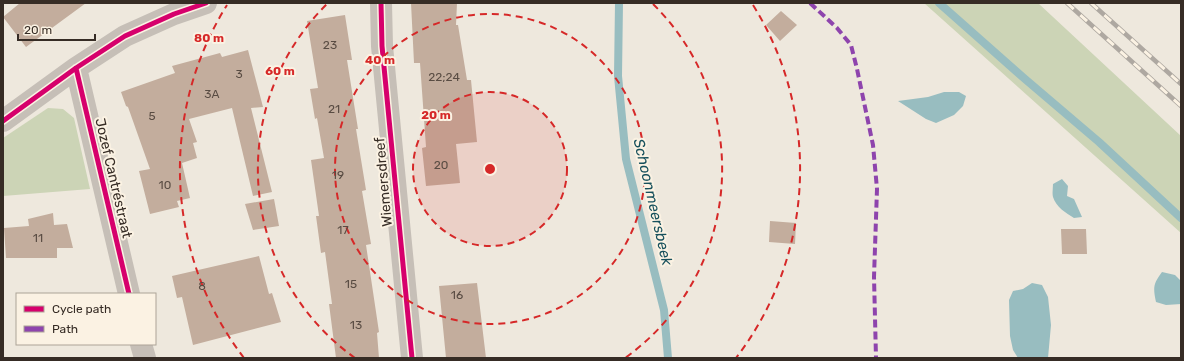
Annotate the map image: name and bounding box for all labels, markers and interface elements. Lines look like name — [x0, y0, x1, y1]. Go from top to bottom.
scale bar — [18, 16, 95, 42]
text: 20 m — [24, 23, 52, 37]
text: 80 m — [194, 31, 224, 45]
house number: 23 — [323, 38, 337, 52]
text: 40 m — [365, 53, 395, 67]
text: 60 m — [265, 64, 295, 78]
house number: 3 — [235, 67, 243, 81]
house number: 22;24 — [428, 70, 460, 84]
house number: 3A — [204, 87, 220, 101]
house number: 21 — [328, 102, 340, 116]
text: 20 m — [421, 108, 451, 122]
house number: 5 — [148, 109, 156, 123]
street label: Jozef Cantréstraat — [91, 116, 136, 240]
street label: Wiemersdreef — [371, 136, 396, 227]
water label: Schoonmeersbeek — [630, 137, 676, 268]
house number: 20 — [434, 158, 448, 172]
centre of rings — [483, 162, 497, 176]
house number: 19 — [332, 168, 344, 182]
house number: 10 — [159, 178, 171, 192]
house number: 17 — [337, 223, 349, 237]
house number: 11 — [33, 231, 43, 245]
house number: 15 — [345, 277, 357, 291]
house number: 8 — [198, 279, 206, 293]
house number: 16 — [451, 288, 463, 302]
legend — [16, 293, 156, 345]
text: Cycle path — [52, 302, 111, 316]
house number: 13 — [350, 318, 362, 332]
text: Path — [52, 322, 78, 336]

